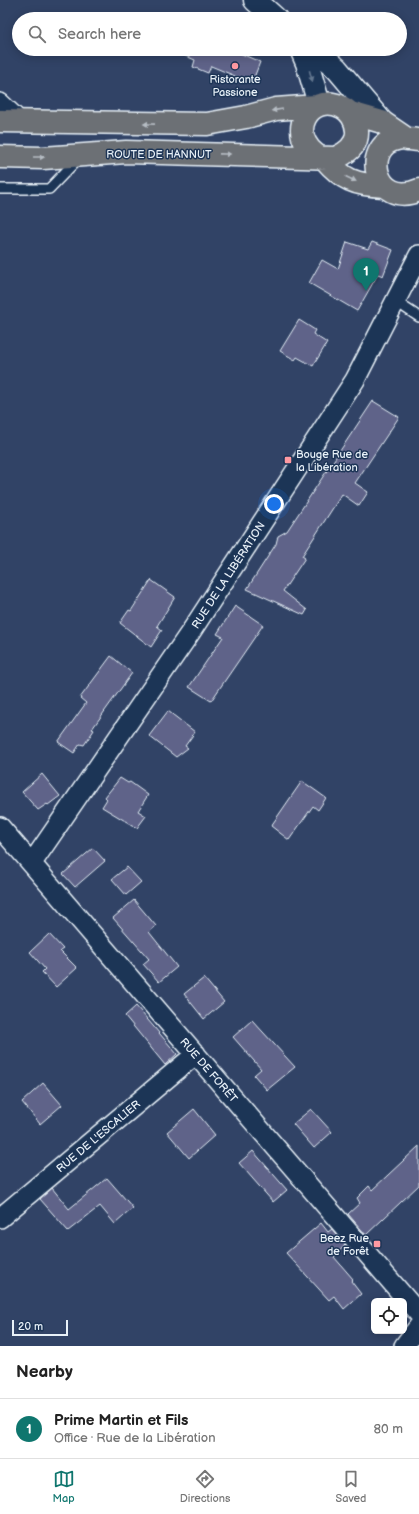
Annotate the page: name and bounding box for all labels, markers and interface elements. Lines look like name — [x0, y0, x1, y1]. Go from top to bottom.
search box — [12, 12, 407, 56]
icon: search — [26, 23, 48, 45]
text: Search here — [58, 25, 141, 44]
marker: Ristorante Passione — [230, 61, 240, 71]
one-way arrow — [308, 71, 314, 83]
place label: Ristorante Passione — [210, 73, 261, 99]
one-way arrow — [271, 107, 283, 113]
one-way arrow — [142, 121, 155, 127]
street label: ROUTE DE HANNUT — [106, 148, 212, 161]
one-way arrow — [219, 151, 231, 158]
one-way arrow — [33, 154, 46, 160]
one-way arrow — [345, 176, 356, 182]
pin: 1 — [353, 258, 379, 291]
place label: Bouge Rue de la Libération — [296, 448, 368, 474]
marker: Bouge Rue de la Libération — [283, 455, 293, 465]
your location — [264, 494, 284, 514]
street label: RUE DE LA LIBÉRATION — [188, 519, 268, 631]
street label: RUE DE FORÊT — [177, 1035, 241, 1105]
street label: RUE DE L'ESCALIER — [54, 1097, 143, 1175]
place label: Beez Rue de Forêt — [320, 1232, 370, 1258]
marker: Beez Rue de Forêt — [372, 1239, 382, 1249]
map controls — [371, 1298, 407, 1334]
button: locate — [371, 1298, 407, 1334]
scale bar — [12, 1318, 68, 1337]
text: 20 m — [18, 1320, 43, 1333]
text: Nearby — [16, 1362, 73, 1382]
text: Prime Martin et Fils — [54, 1411, 188, 1430]
text: 1 — [26, 1421, 32, 1437]
text: 80 m — [374, 1421, 403, 1437]
text: Office · Rue de la Libération — [54, 1430, 216, 1446]
tab: Map — [53, 1468, 75, 1505]
tab: Directions — [180, 1468, 230, 1505]
tab: Saved — [336, 1468, 366, 1505]

